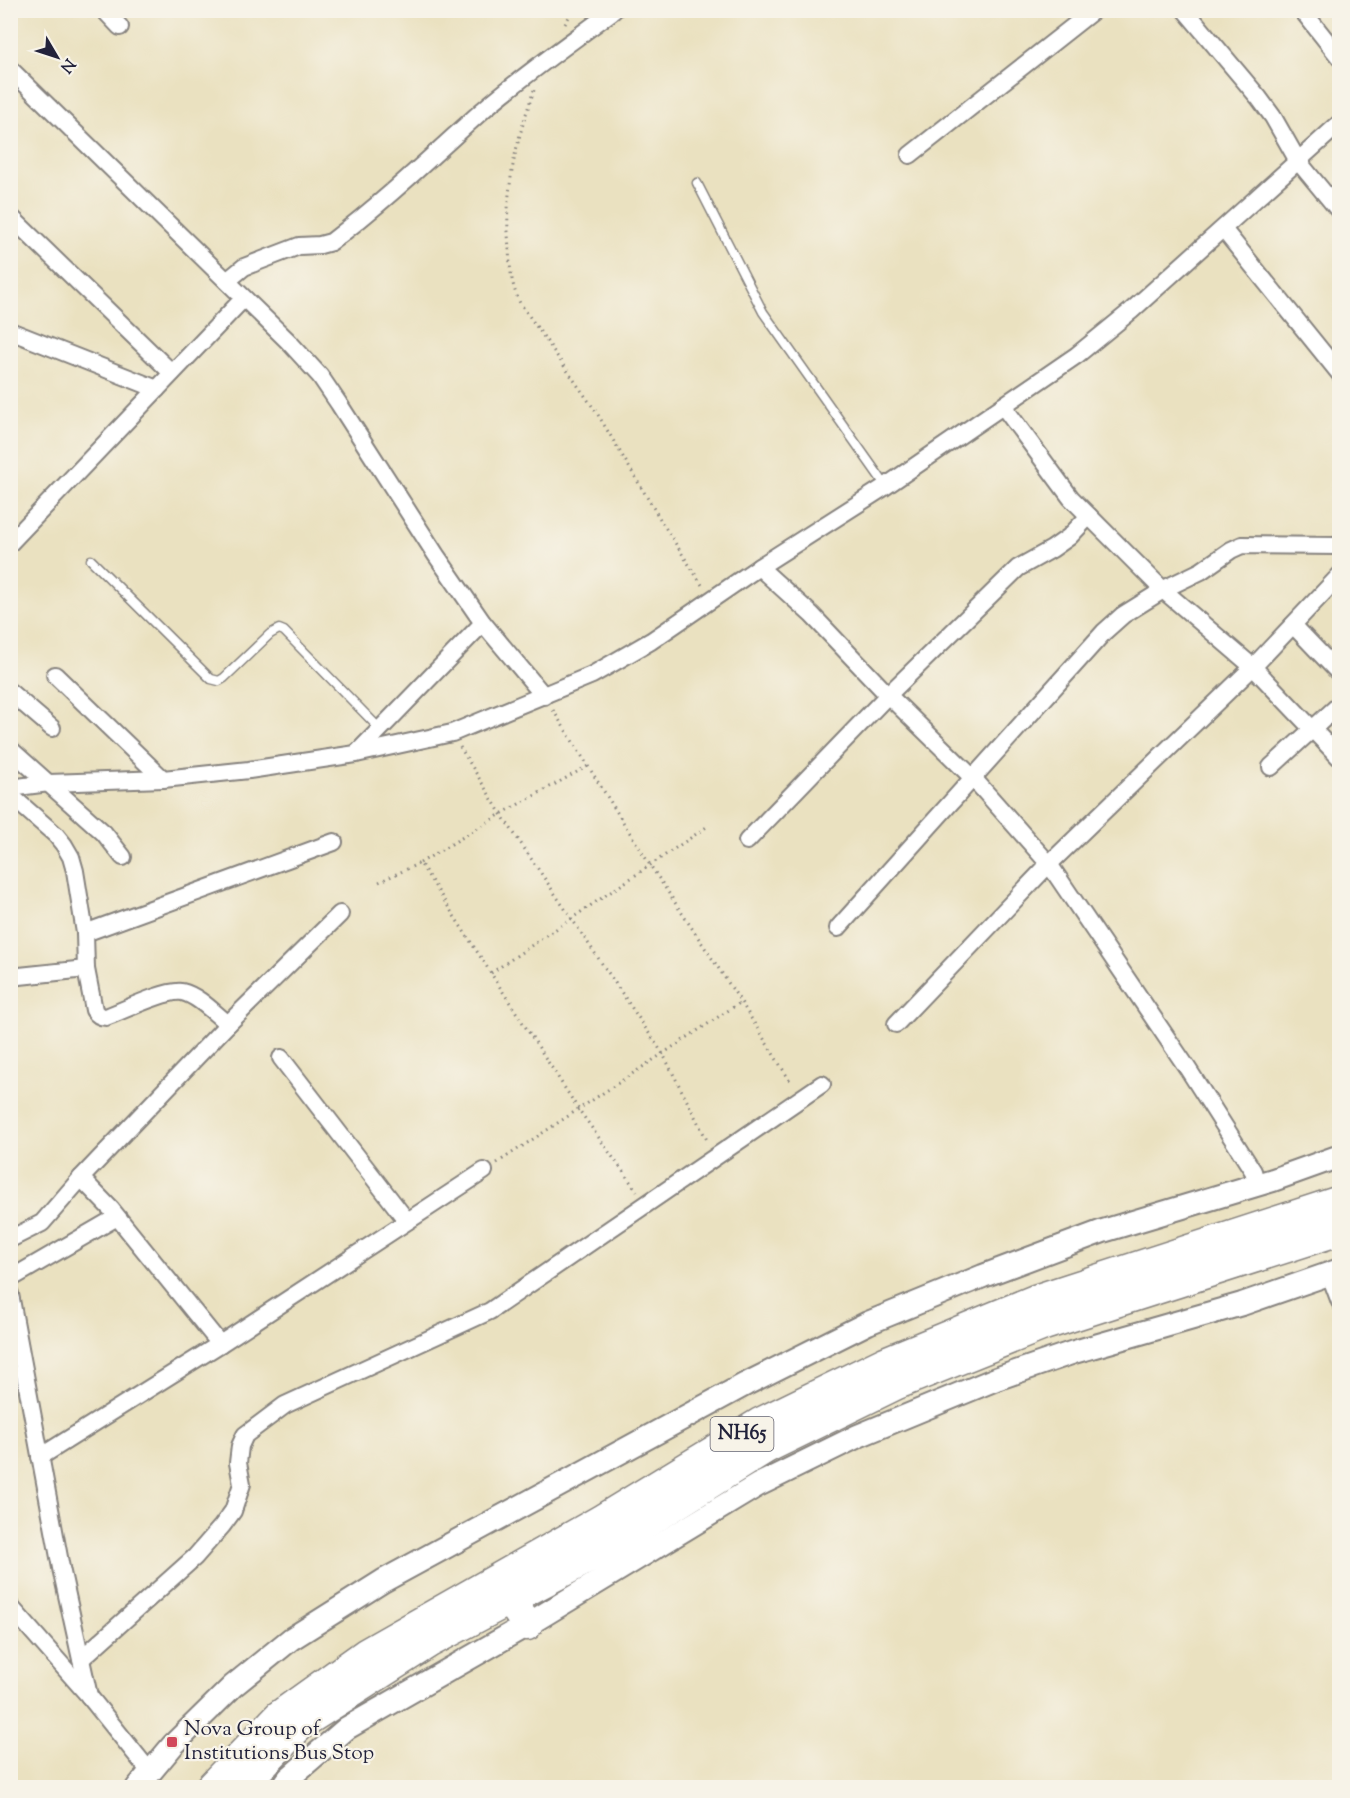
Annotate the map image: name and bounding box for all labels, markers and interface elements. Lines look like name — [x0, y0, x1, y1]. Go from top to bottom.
north arrow — [27, 27, 87, 87]
text: N — [54, 53, 80, 77]
road number: NH65 — [710, 1417, 774, 1451]
place label: Nova Group of Institutions Bus Stop — [184, 1715, 374, 1769]
marker: Nova Group of Institutions Bus Stop — [165, 1735, 179, 1749]

